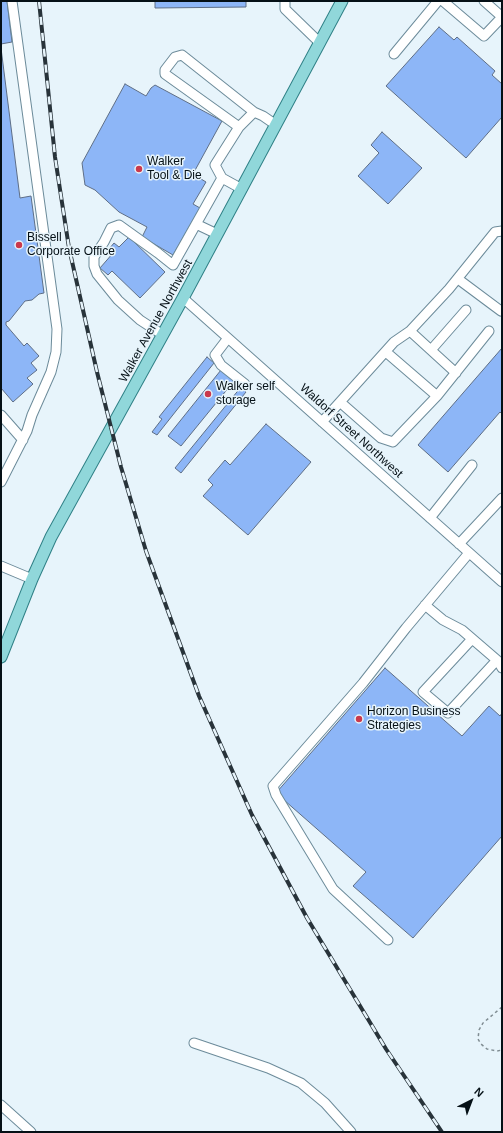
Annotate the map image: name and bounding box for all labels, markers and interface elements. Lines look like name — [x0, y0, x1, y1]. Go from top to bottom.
place label: Walker Tool & Die — [147, 155, 202, 183]
marker: Walker Tool & Die — [134, 164, 144, 174]
place label: Bissell Corporate Office — [27, 231, 115, 259]
marker: Bissell Corporate Office — [14, 240, 24, 250]
street label: Walker Avenue Northwest — [116, 257, 196, 385]
place label: Walker self storage — [216, 380, 275, 408]
street label: Waldorf Street Northwest — [297, 381, 405, 481]
marker: Walker self storage — [203, 389, 213, 399]
place label: Horizon Business Strategies — [367, 705, 460, 733]
marker: Horizon Business Strategies — [354, 714, 364, 724]
north arrow — [451, 1081, 491, 1121]
text: N — [472, 1085, 486, 1099]

